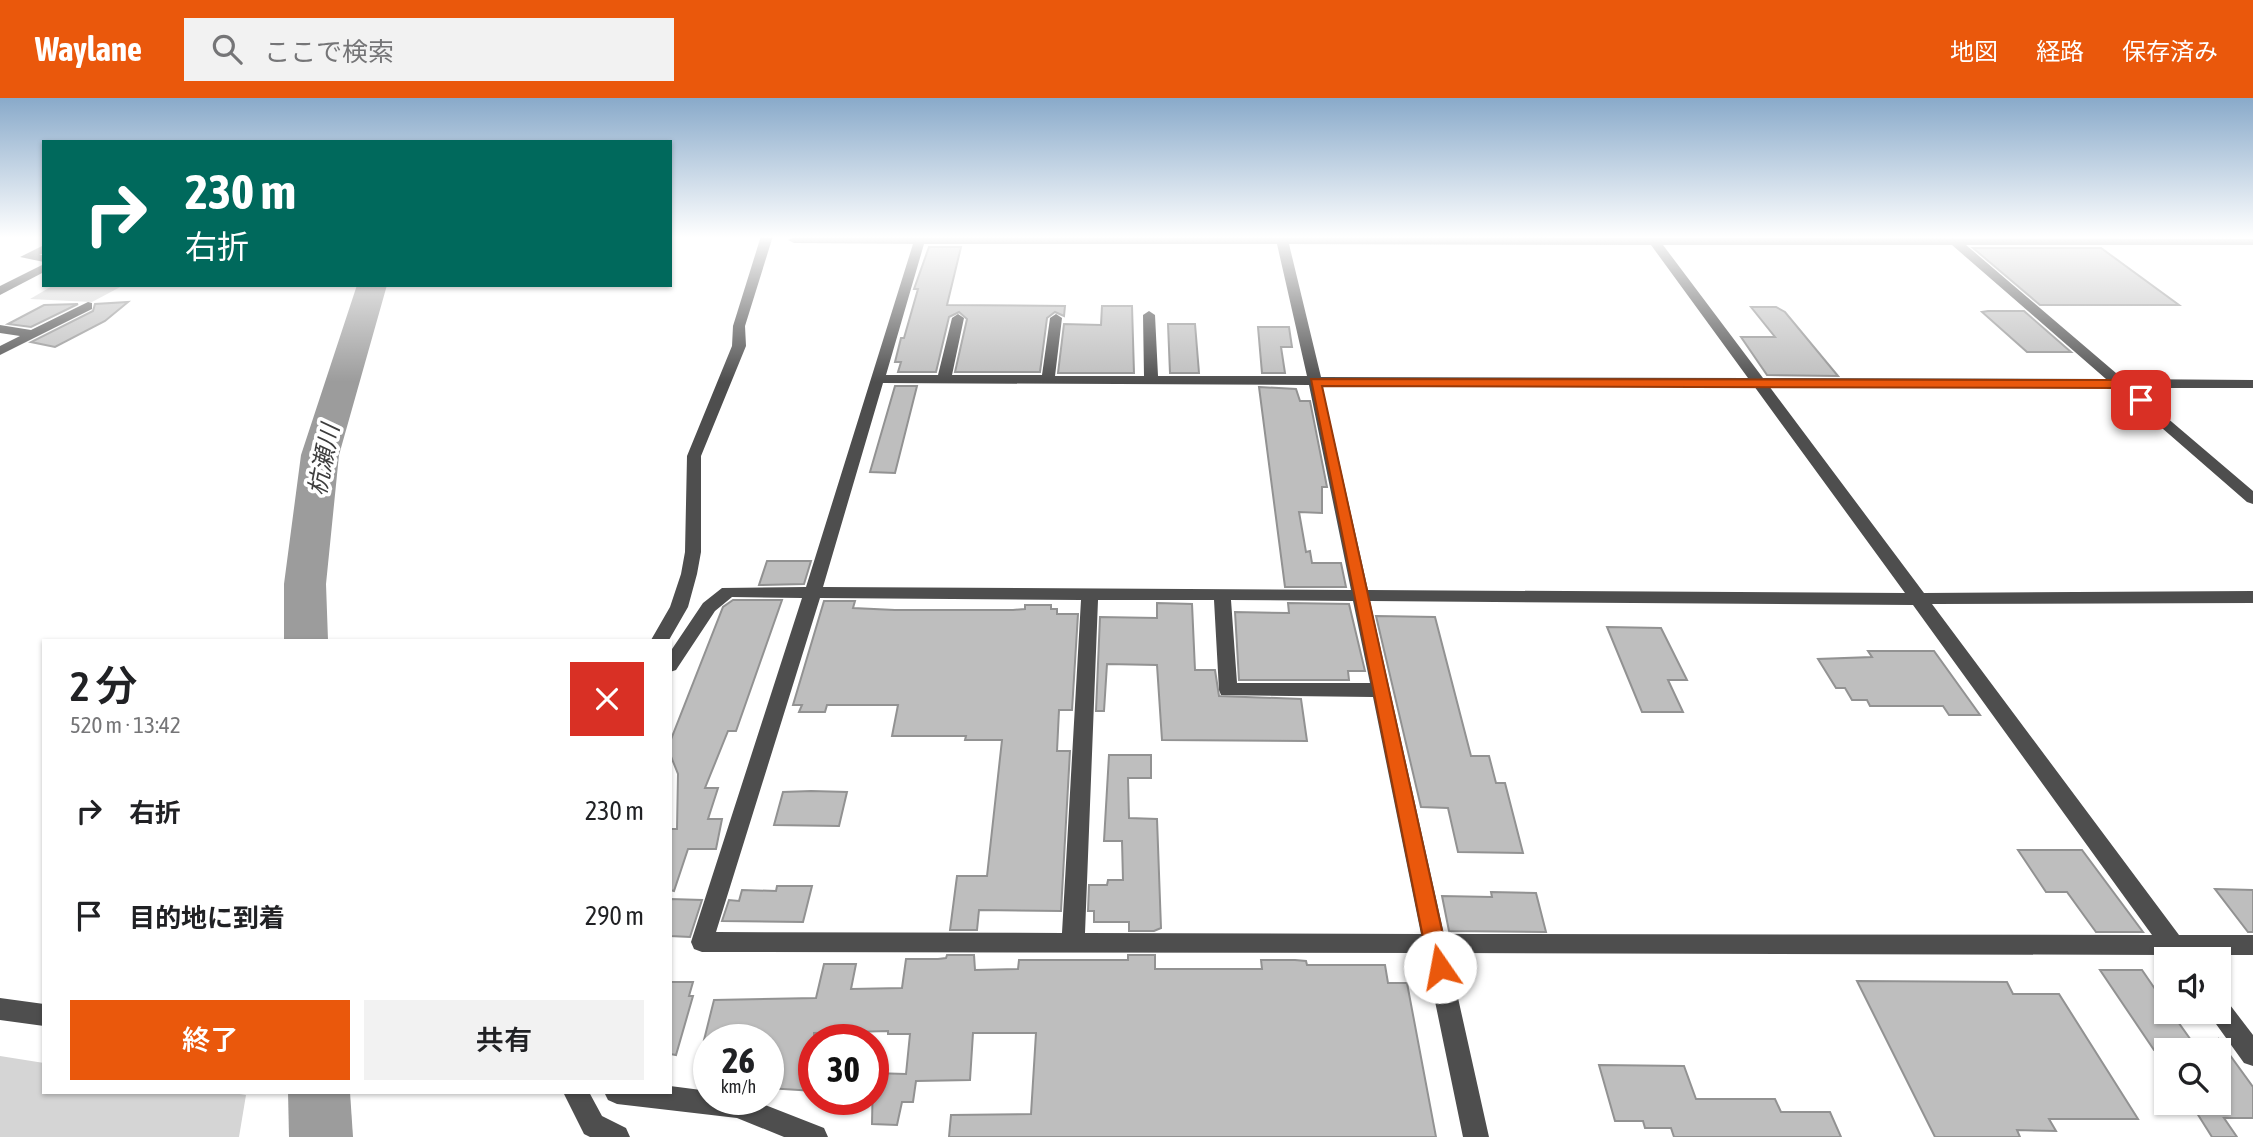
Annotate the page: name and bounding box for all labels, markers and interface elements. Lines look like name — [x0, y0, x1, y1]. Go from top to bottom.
search box — [184, 18, 674, 81]
text: Waylane — [35, 30, 142, 68]
icon: search — [208, 30, 246, 68]
text: ここで検索 — [264, 37, 394, 67]
text: 地図 — [1950, 38, 1998, 65]
text: 経路 — [2036, 38, 2084, 65]
text: 保存済み — [2122, 38, 2218, 65]
text: 230 m — [185, 163, 296, 219]
icon: right — [70, 168, 161, 259]
text: 右折 — [185, 228, 249, 265]
pin — [2111, 370, 2171, 430]
icon: arrive — [2122, 381, 2160, 419]
water label: 杭瀬川 — [303, 419, 344, 498]
text: 2 分 — [70, 662, 138, 710]
button: close — [570, 662, 644, 736]
text: 520 m · 13:42 — [70, 712, 181, 738]
icon: right — [70, 792, 108, 830]
text: 230 m — [585, 796, 644, 826]
text: 右折 — [129, 798, 181, 828]
icon: arrive — [70, 897, 108, 935]
text: 290 m — [585, 901, 644, 931]
text: 目的地に到着 — [129, 903, 285, 933]
position arrow — [1403, 930, 1477, 1004]
map controls — [2154, 947, 2231, 1115]
button: sound — [2154, 947, 2231, 1024]
button: 終了 — [70, 1000, 350, 1080]
button: 共有 — [364, 1000, 644, 1080]
speed limit sign: 30 — [798, 1024, 889, 1115]
button: search — [2154, 1038, 2231, 1115]
text: 26 — [722, 1040, 755, 1080]
text: km/h — [721, 1076, 756, 1097]

